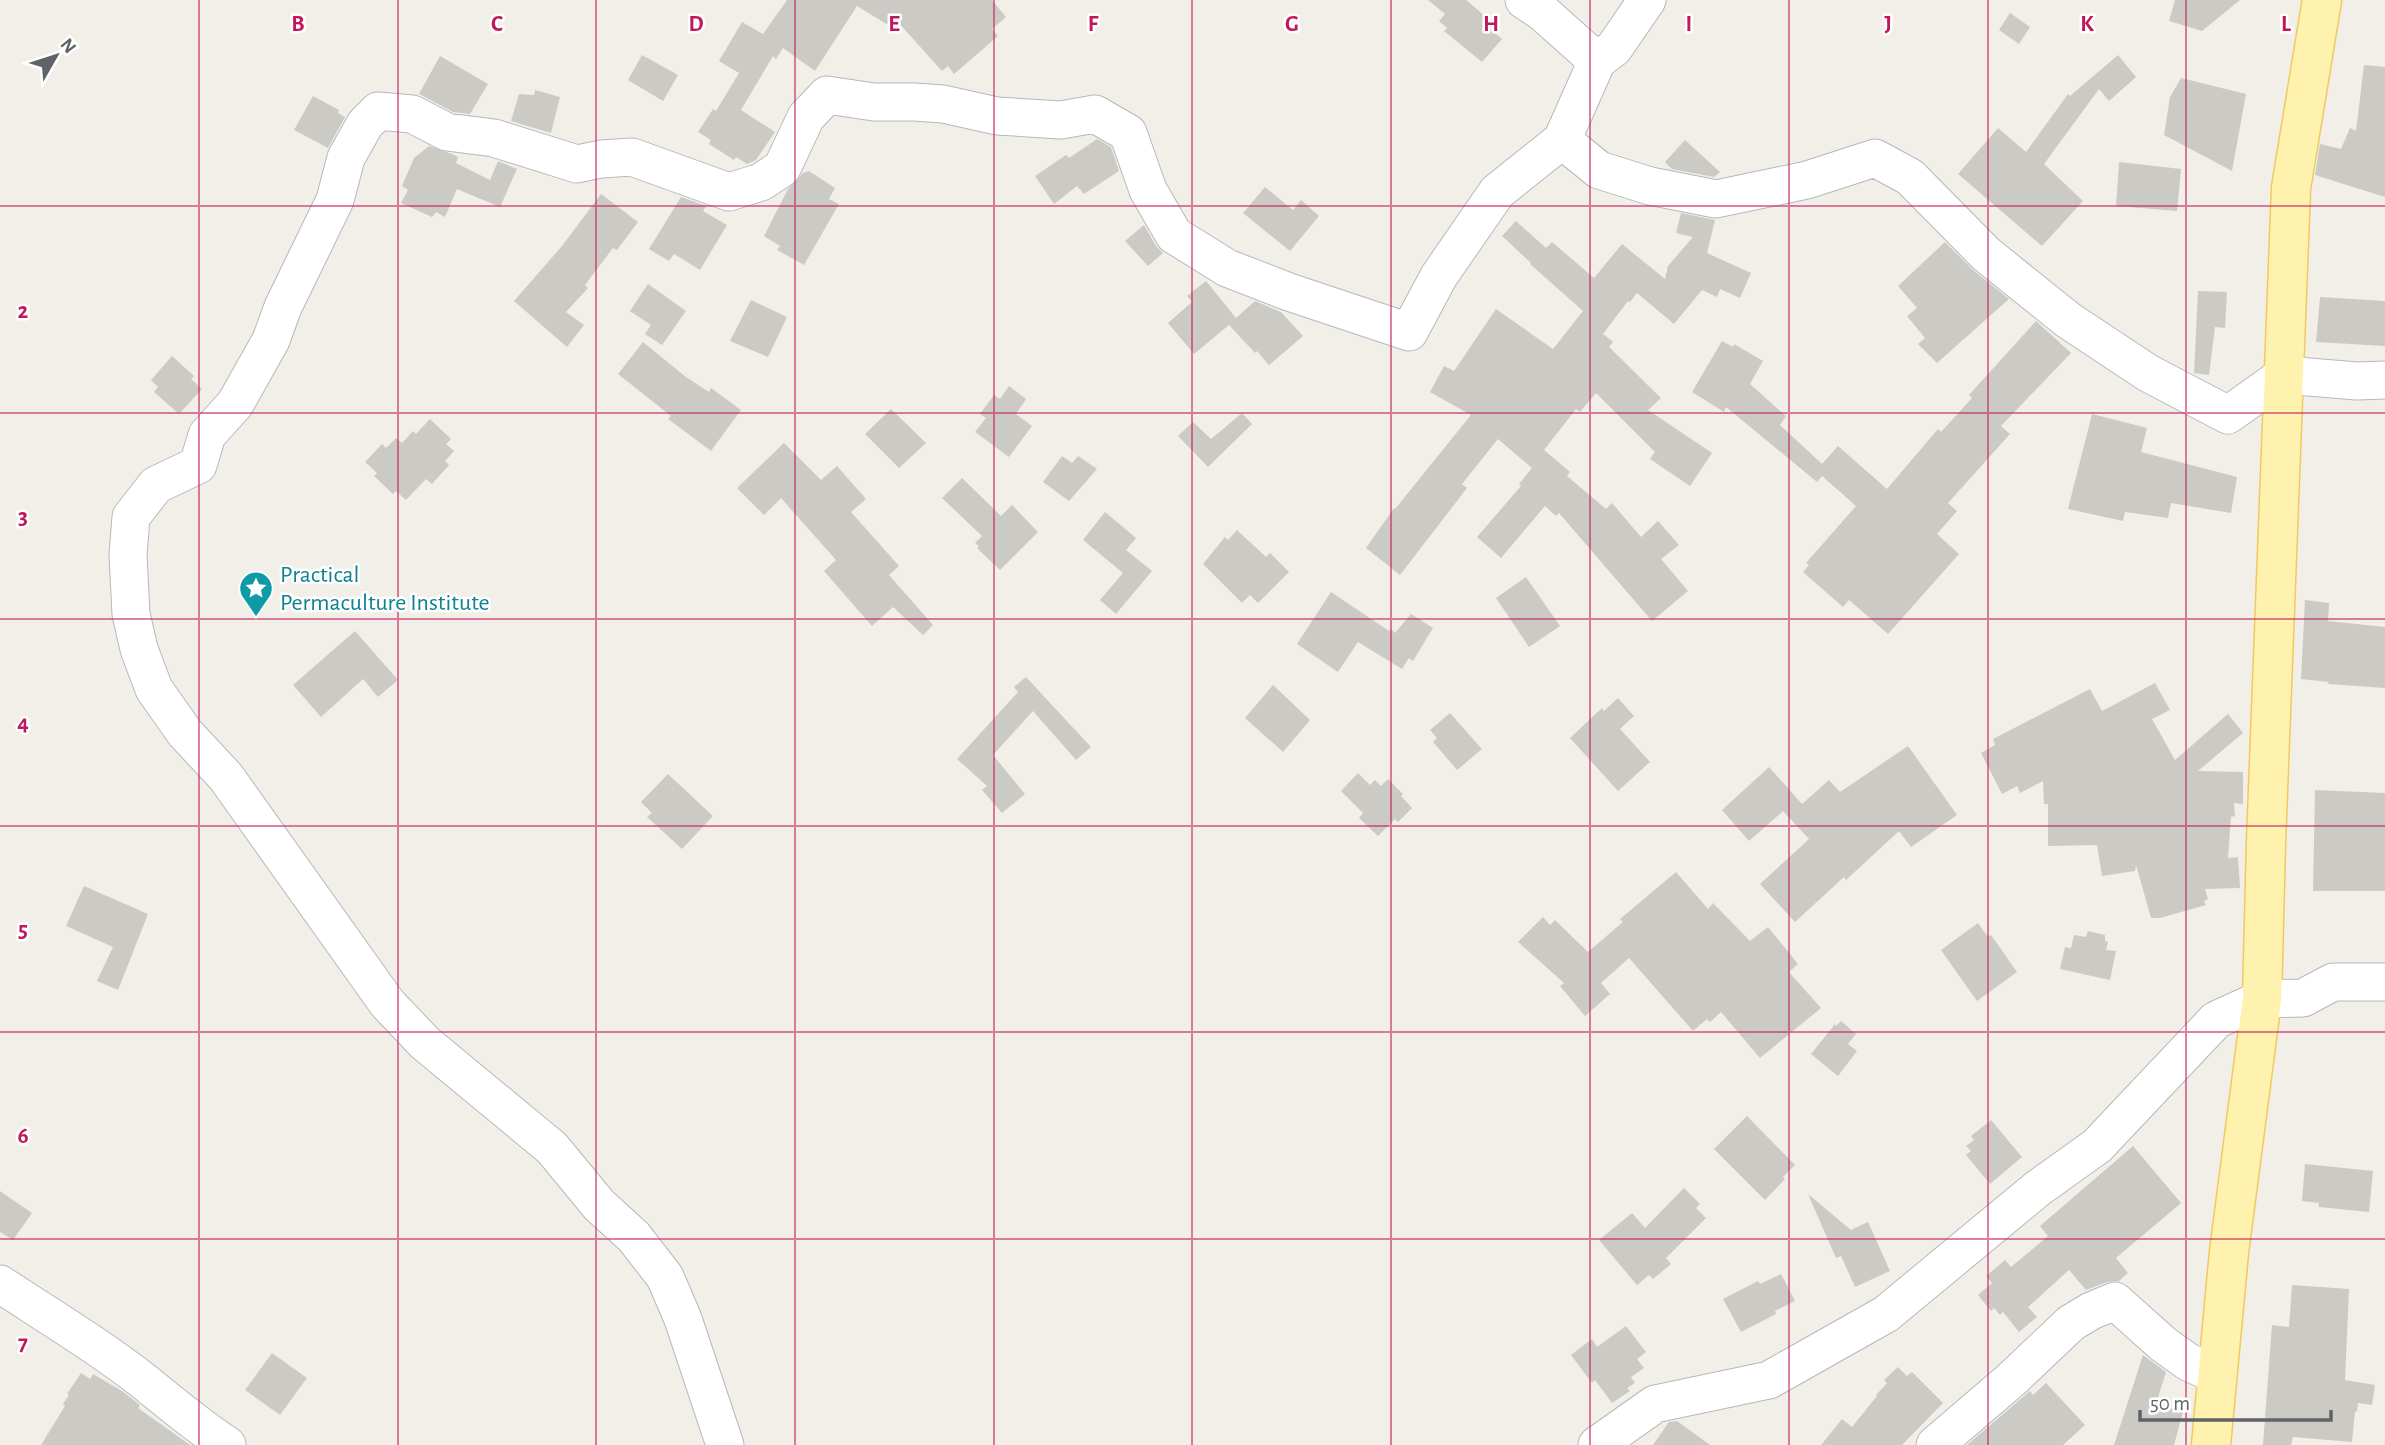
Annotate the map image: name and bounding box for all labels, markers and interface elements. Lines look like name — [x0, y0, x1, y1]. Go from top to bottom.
text: B — [291, 13, 305, 36]
text: C — [491, 13, 503, 36]
text: D — [688, 13, 704, 36]
text: E — [888, 13, 900, 36]
text: F — [1088, 13, 1099, 36]
text: G — [1285, 13, 1299, 36]
text: H — [1483, 13, 1499, 36]
text: I — [1686, 13, 1692, 36]
text: J — [1884, 13, 1892, 36]
text: K — [2080, 13, 2094, 36]
text: L — [2281, 13, 2291, 36]
north arrow — [21, 21, 91, 91]
text: N — [57, 35, 80, 57]
text: 2 — [18, 300, 29, 323]
text: 3 — [18, 506, 28, 529]
place label: Practical Permaculture Institute — [280, 563, 490, 615]
place icon: Practical Permaculture Institute — [237, 569, 275, 618]
text: 4 — [17, 712, 29, 735]
text: 5 — [18, 919, 28, 942]
text: 6 — [17, 1125, 29, 1148]
text: 7 — [18, 1332, 28, 1355]
scale bar — [2140, 1378, 2331, 1422]
text: 50 m — [2150, 1393, 2190, 1414]

